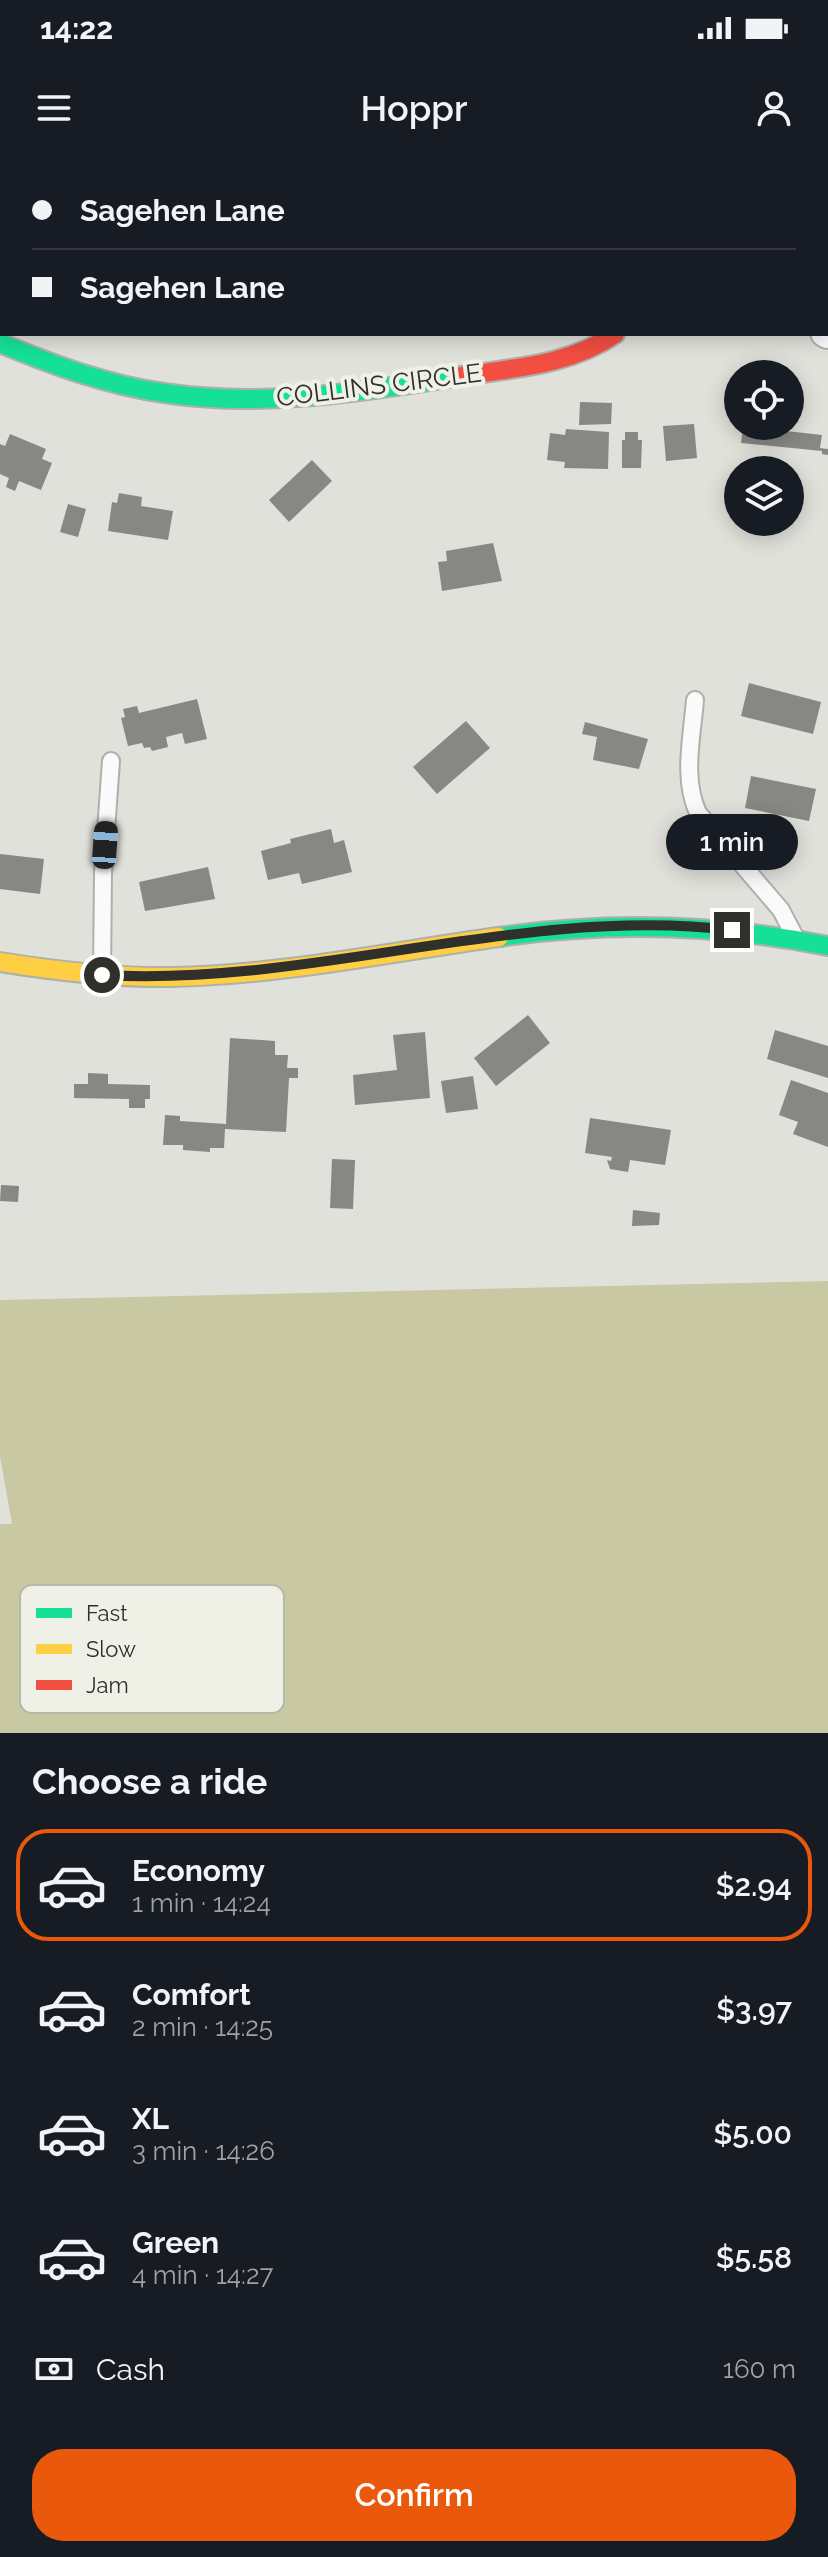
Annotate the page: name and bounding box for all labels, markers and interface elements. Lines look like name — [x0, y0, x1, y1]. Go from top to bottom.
text: 14:22 — [40, 11, 113, 46]
icon: menu — [32, 86, 76, 130]
icon: person — [752, 86, 796, 130]
text: Hoppr — [361, 87, 467, 129]
text: Sagehen Lane — [80, 193, 285, 228]
text: Sagehen Lane — [80, 270, 285, 305]
street label: COLLINS CIRCLE — [275, 358, 483, 412]
map controls — [724, 360, 804, 536]
button: locate — [724, 360, 804, 440]
button: layers — [724, 456, 804, 536]
callout: 1 min — [666, 814, 798, 870]
car — [91, 820, 119, 870]
text: 1 min — [700, 827, 764, 857]
route end — [714, 912, 750, 948]
route start — [84, 957, 120, 993]
legend — [20, 1585, 284, 1713]
text: Fast — [86, 1600, 128, 1626]
text: Slow — [86, 1636, 136, 1662]
text: Jam — [86, 1672, 129, 1698]
text: Choose a ride — [32, 1760, 267, 1802]
icon: car — [36, 1849, 108, 1921]
text: Economy — [132, 1853, 265, 1888]
text: $2.94 — [716, 1868, 792, 1903]
text: 1 min · 14:24 — [132, 1888, 271, 1918]
icon: car — [36, 1973, 108, 2045]
text: Comfort — [132, 1977, 251, 2012]
text: $3.97 — [716, 1992, 792, 2027]
text: 2 min · 14:25 — [132, 2012, 273, 2042]
icon: car — [36, 2097, 108, 2169]
text: XL — [132, 2101, 169, 2136]
text: $5.00 — [713, 2116, 792, 2151]
text: 3 min · 14:26 — [132, 2136, 275, 2166]
icon: car — [36, 2221, 108, 2293]
text: Green — [132, 2225, 219, 2260]
text: $5.58 — [716, 2240, 792, 2275]
text: 4 min · 14:27 — [132, 2260, 273, 2290]
icon: cash — [32, 2347, 76, 2391]
text: Cash — [96, 2352, 165, 2387]
text: 160 m — [723, 2354, 796, 2384]
button: Confirm — [32, 2449, 796, 2541]

